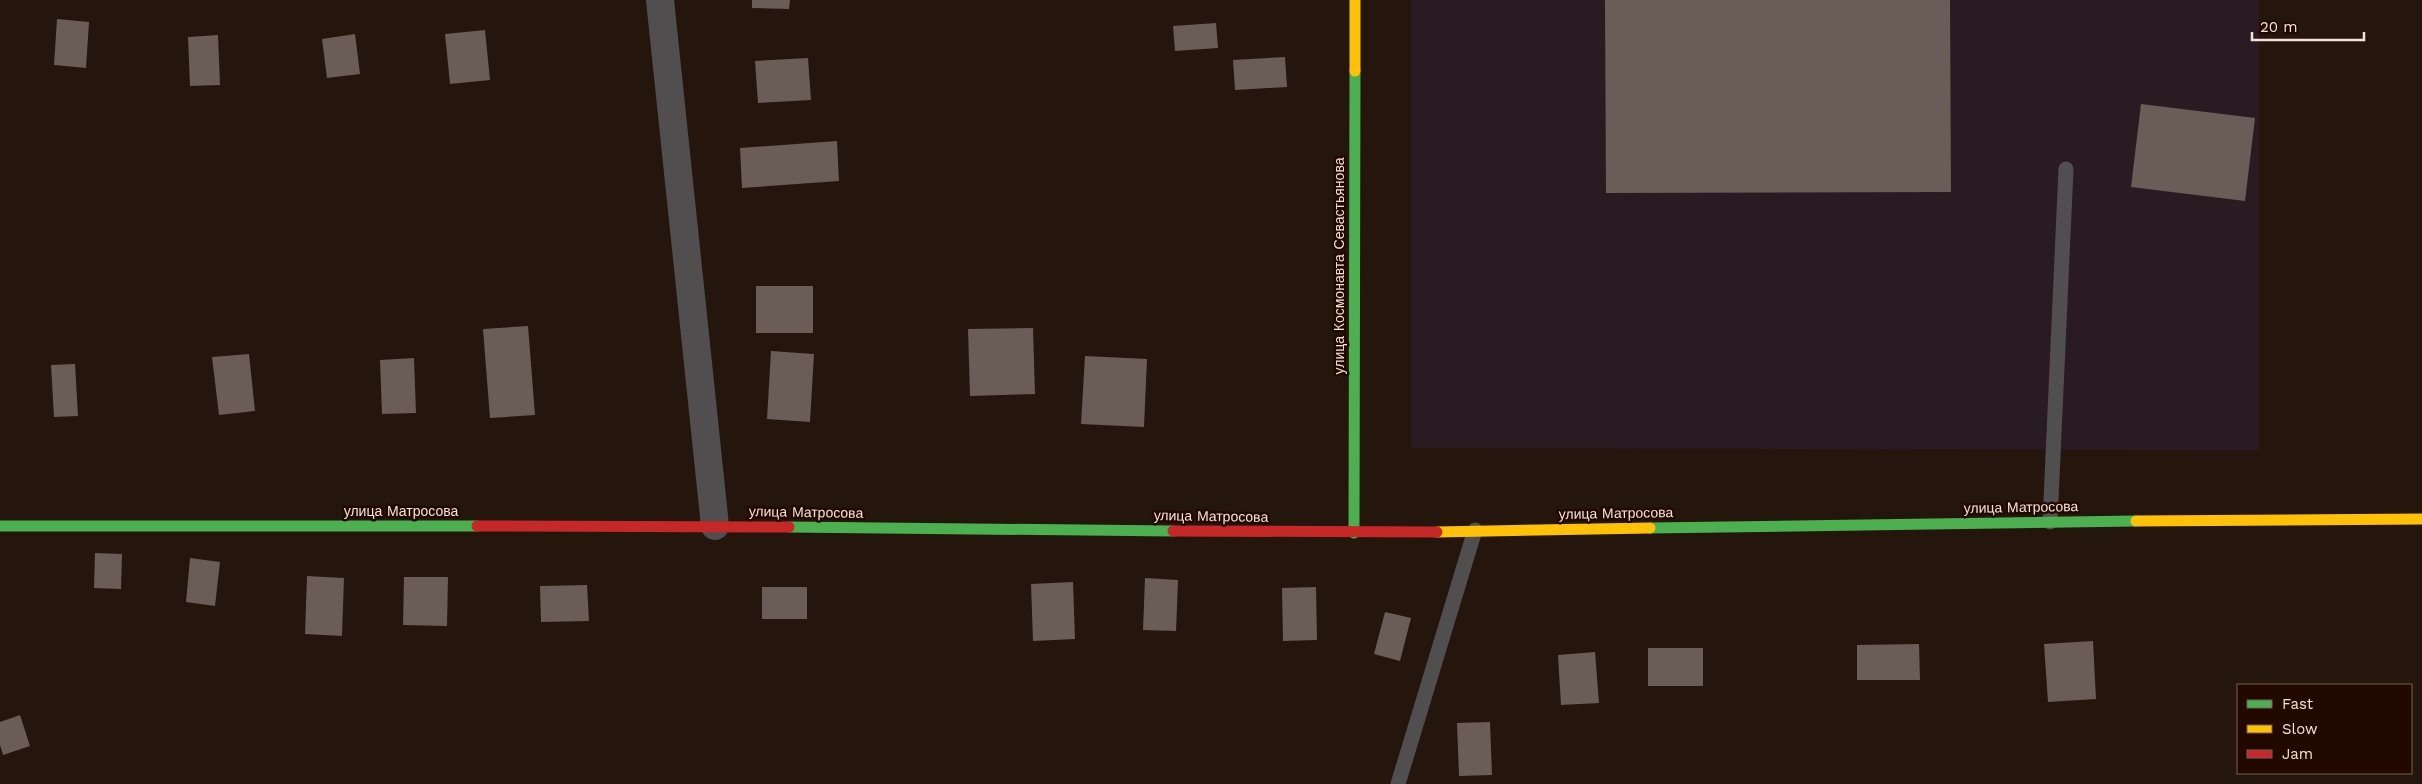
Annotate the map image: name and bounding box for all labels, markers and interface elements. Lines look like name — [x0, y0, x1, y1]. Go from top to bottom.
scale bar — [2252, 10, 2364, 42]
text: 20 m — [2260, 18, 2298, 36]
street label: улица Космонавта Севастьянова — [1331, 157, 1347, 374]
street label: улица Матросова — [1964, 498, 2079, 516]
street label: улица Матросова — [344, 503, 458, 519]
street label: улица Матросова — [749, 503, 864, 521]
street label: улица Матросова — [1559, 504, 1674, 522]
street label: улица Матросова — [1154, 507, 1269, 525]
legend — [2237, 684, 2412, 774]
text: Fast — [2282, 695, 2314, 713]
text: Slow — [2282, 720, 2318, 738]
text: Jam — [2282, 745, 2313, 763]

